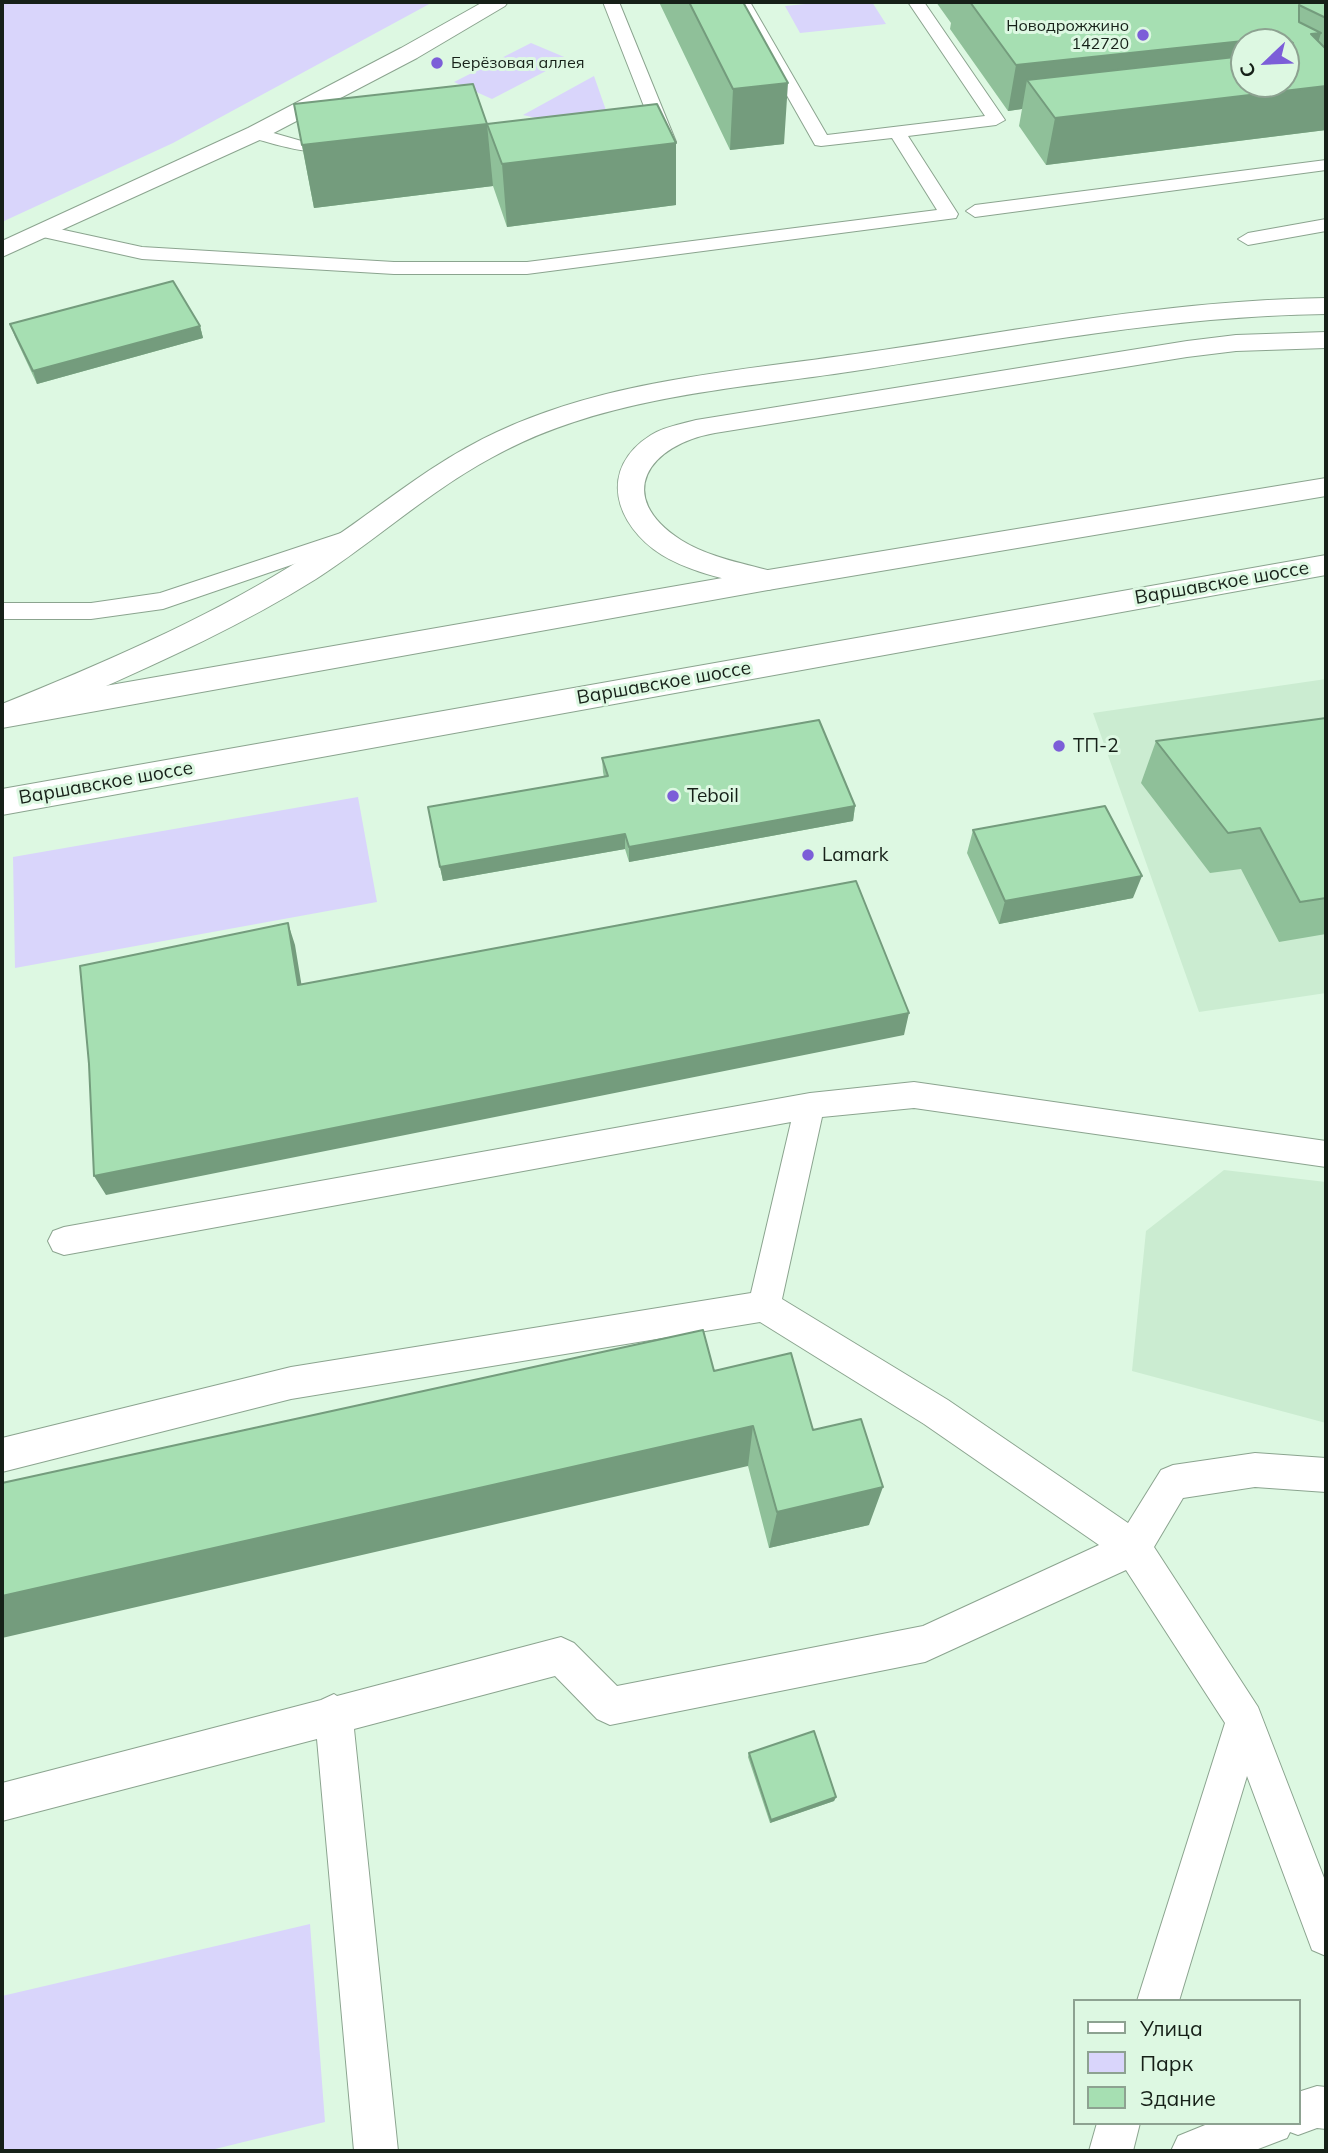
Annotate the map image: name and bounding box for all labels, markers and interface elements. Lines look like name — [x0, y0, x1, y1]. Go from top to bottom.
place label: Новодрожжино 142720 — [1006, 16, 1129, 54]
marker: Новодрожжино 142720 — [1135, 27, 1151, 43]
north arrow — [1230, 28, 1300, 98]
place label: Берёзовая аллея — [451, 53, 585, 73]
marker: Берёзовая аллея — [429, 55, 445, 71]
text: С — [1234, 60, 1261, 81]
street label: Варшавское шоссе — [1133, 556, 1311, 610]
street label: Варшавское шоссе — [575, 656, 753, 710]
place label: ТП-2 — [1073, 735, 1119, 757]
marker: ТП-2 — [1051, 738, 1067, 754]
street label: Варшавское шоссе — [17, 756, 195, 810]
place label: Teboil — [687, 785, 739, 807]
marker: Teboil — [665, 788, 681, 804]
place label: Lamark — [822, 844, 889, 866]
marker: Lamark — [800, 847, 816, 863]
legend — [1072, 1999, 1300, 2125]
text: Улица — [1140, 2015, 1203, 2041]
text: Парк — [1140, 2050, 1193, 2076]
text: Здание — [1140, 2085, 1216, 2111]

